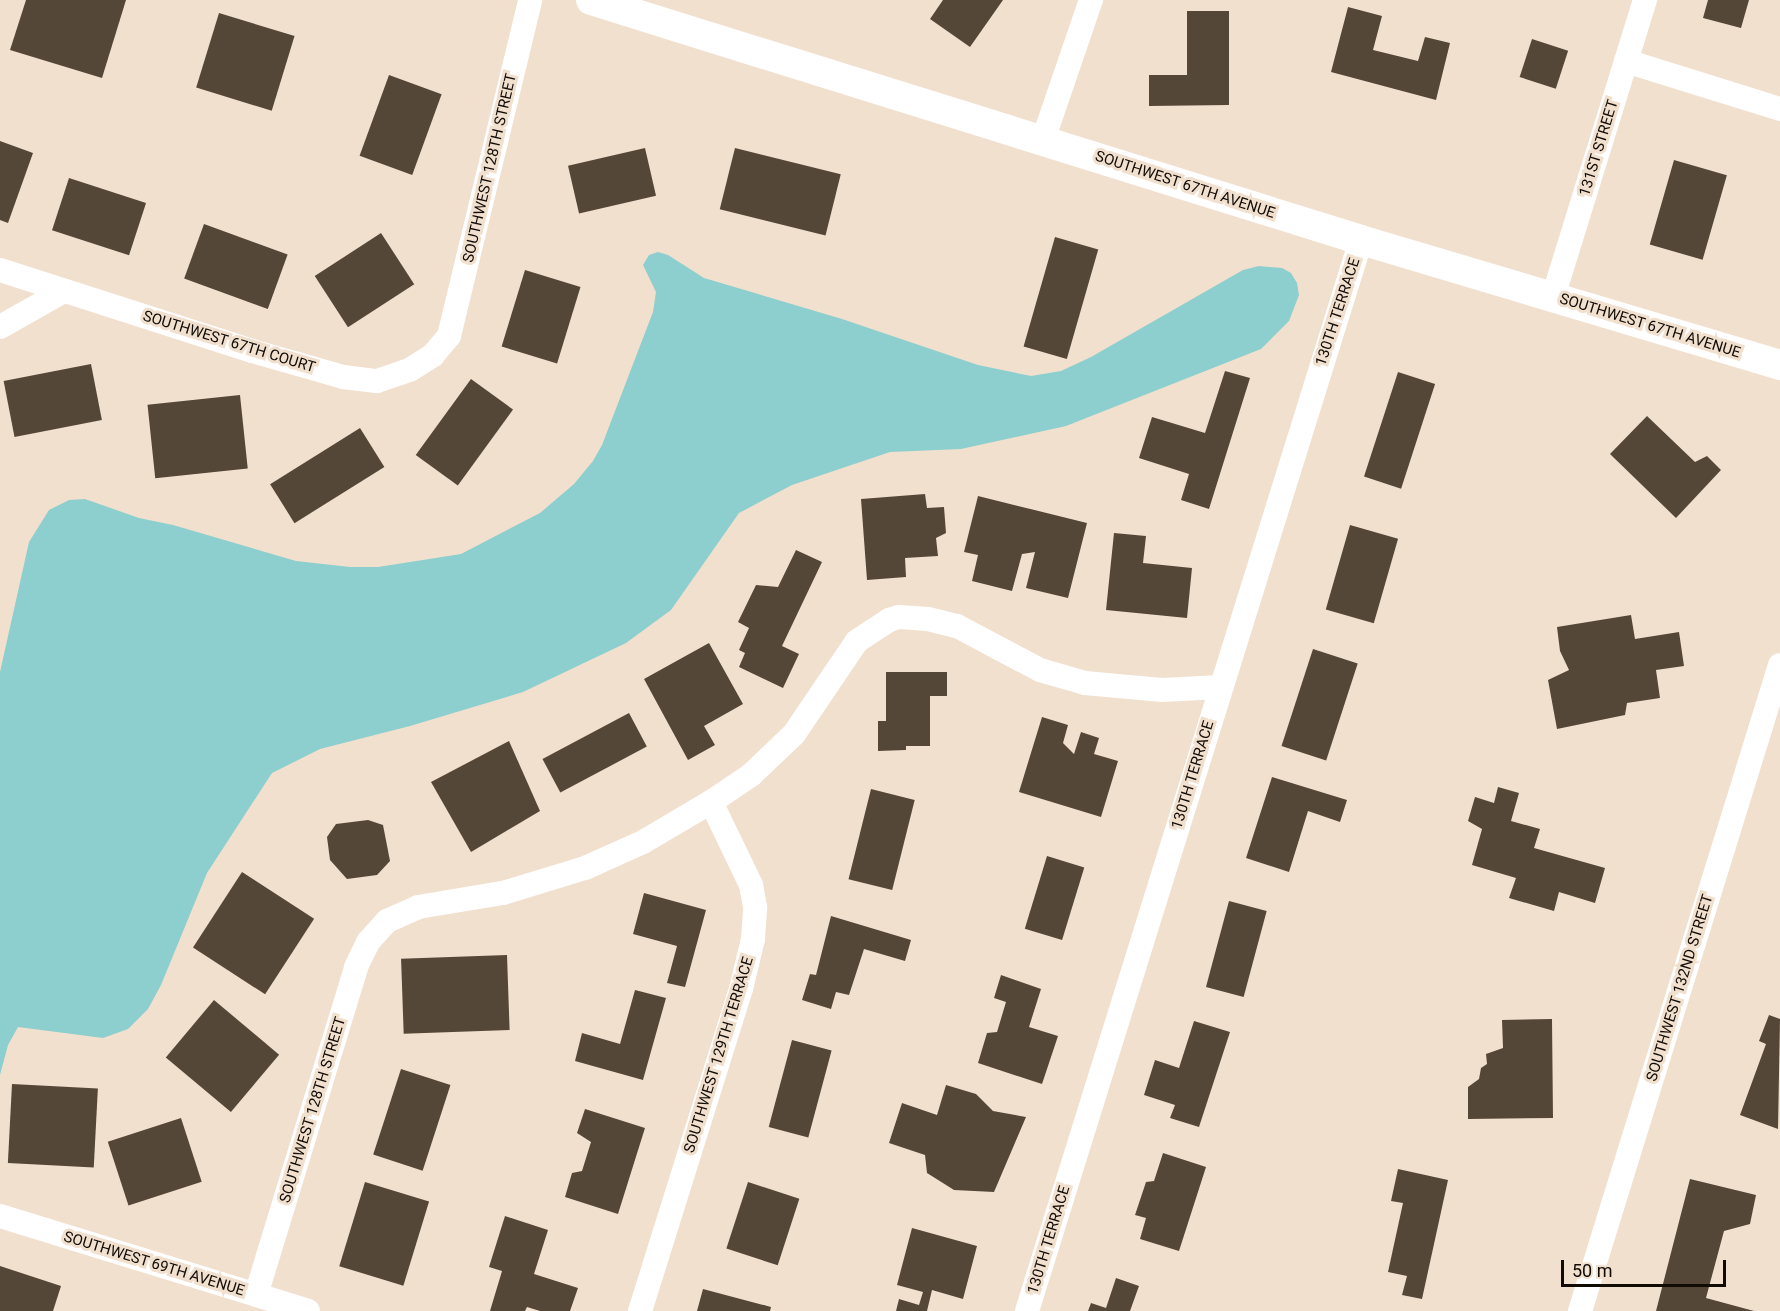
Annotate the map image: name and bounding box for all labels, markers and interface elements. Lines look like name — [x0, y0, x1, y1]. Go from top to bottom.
street label: SOUTHWEST 128TH STREET — [459, 71, 521, 265]
street label: 131ST STREET — [1576, 97, 1622, 199]
street label: SOUTHWEST 67TH AVENUE — [1093, 147, 1277, 223]
street label: 130TH TERRACE — [1312, 256, 1364, 368]
street label: SOUTHWEST 67TH AVENUE — [1557, 290, 1743, 362]
street label: SOUTHWEST 67TH COURT — [140, 307, 318, 377]
street label: 130TH TERRACE — [1168, 719, 1218, 831]
street label: SOUTHWEST 132ND STREET — [1643, 892, 1717, 1084]
street label: SOUTHWEST 129TH TERRACE — [680, 955, 758, 1155]
street label: SOUTHWEST 128TH STREET — [276, 1015, 350, 1205]
street label: 130TH TERRACE — [1024, 1184, 1074, 1296]
street label: SOUTHWEST 69TH AVENUE — [61, 1228, 247, 1300]
scale bar — [1564, 1248, 1729, 1286]
text: 50 m — [1572, 1260, 1612, 1281]

